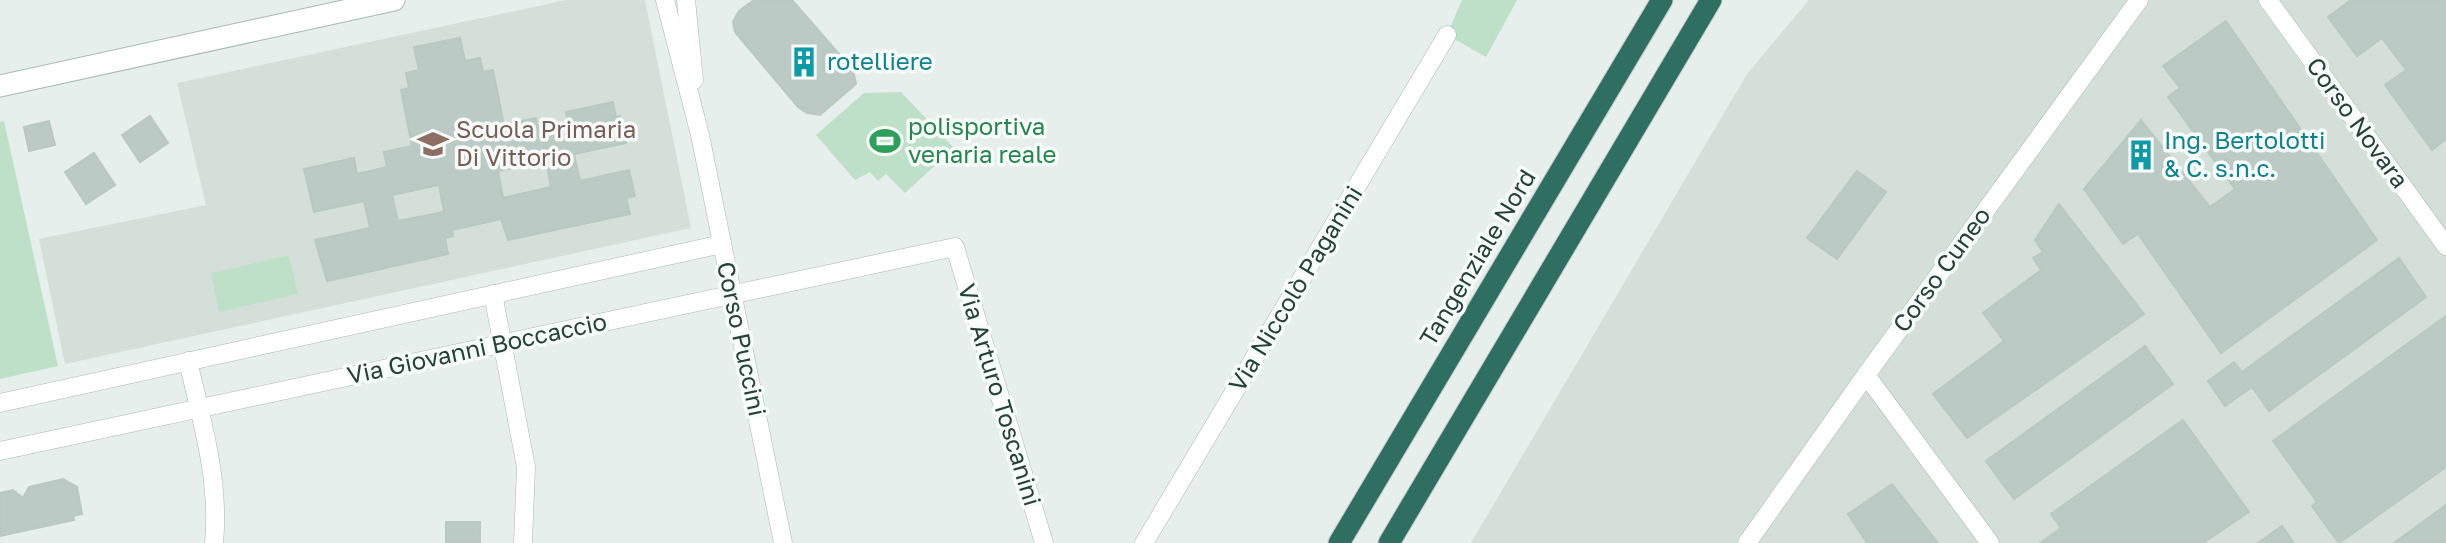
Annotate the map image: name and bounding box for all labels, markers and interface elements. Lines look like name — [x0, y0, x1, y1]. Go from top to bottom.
building icon: rotelliere — [787, 45, 821, 79]
place label: rotelliere — [827, 46, 933, 75]
street label: Corso Novara — [2301, 51, 2415, 193]
place label: polisportiva venaria reale — [908, 111, 1057, 168]
place label: Scuola Primaria Di Vittorio — [456, 114, 636, 171]
sports icon: polisportiva venaria reale — [868, 124, 902, 158]
place label: Ing. Bertolotti & C. s.n.c. — [2164, 125, 2325, 182]
school or university icon: Scuola Primaria Di Vittorio — [416, 127, 450, 161]
building icon: Ing. Bertolotti & C. s.n.c. — [2124, 138, 2158, 172]
street label: Tangenziale Nord — [1413, 164, 1541, 351]
street label: Via Niccolò Paganini — [1222, 180, 1368, 396]
street label: Corso Cuneo — [1886, 201, 1996, 337]
street label: Corso Puccini — [712, 259, 773, 419]
street label: Via Arturo Toscanini — [953, 280, 1048, 509]
street label: Via Giovanni Boccaccio — [344, 306, 609, 389]

